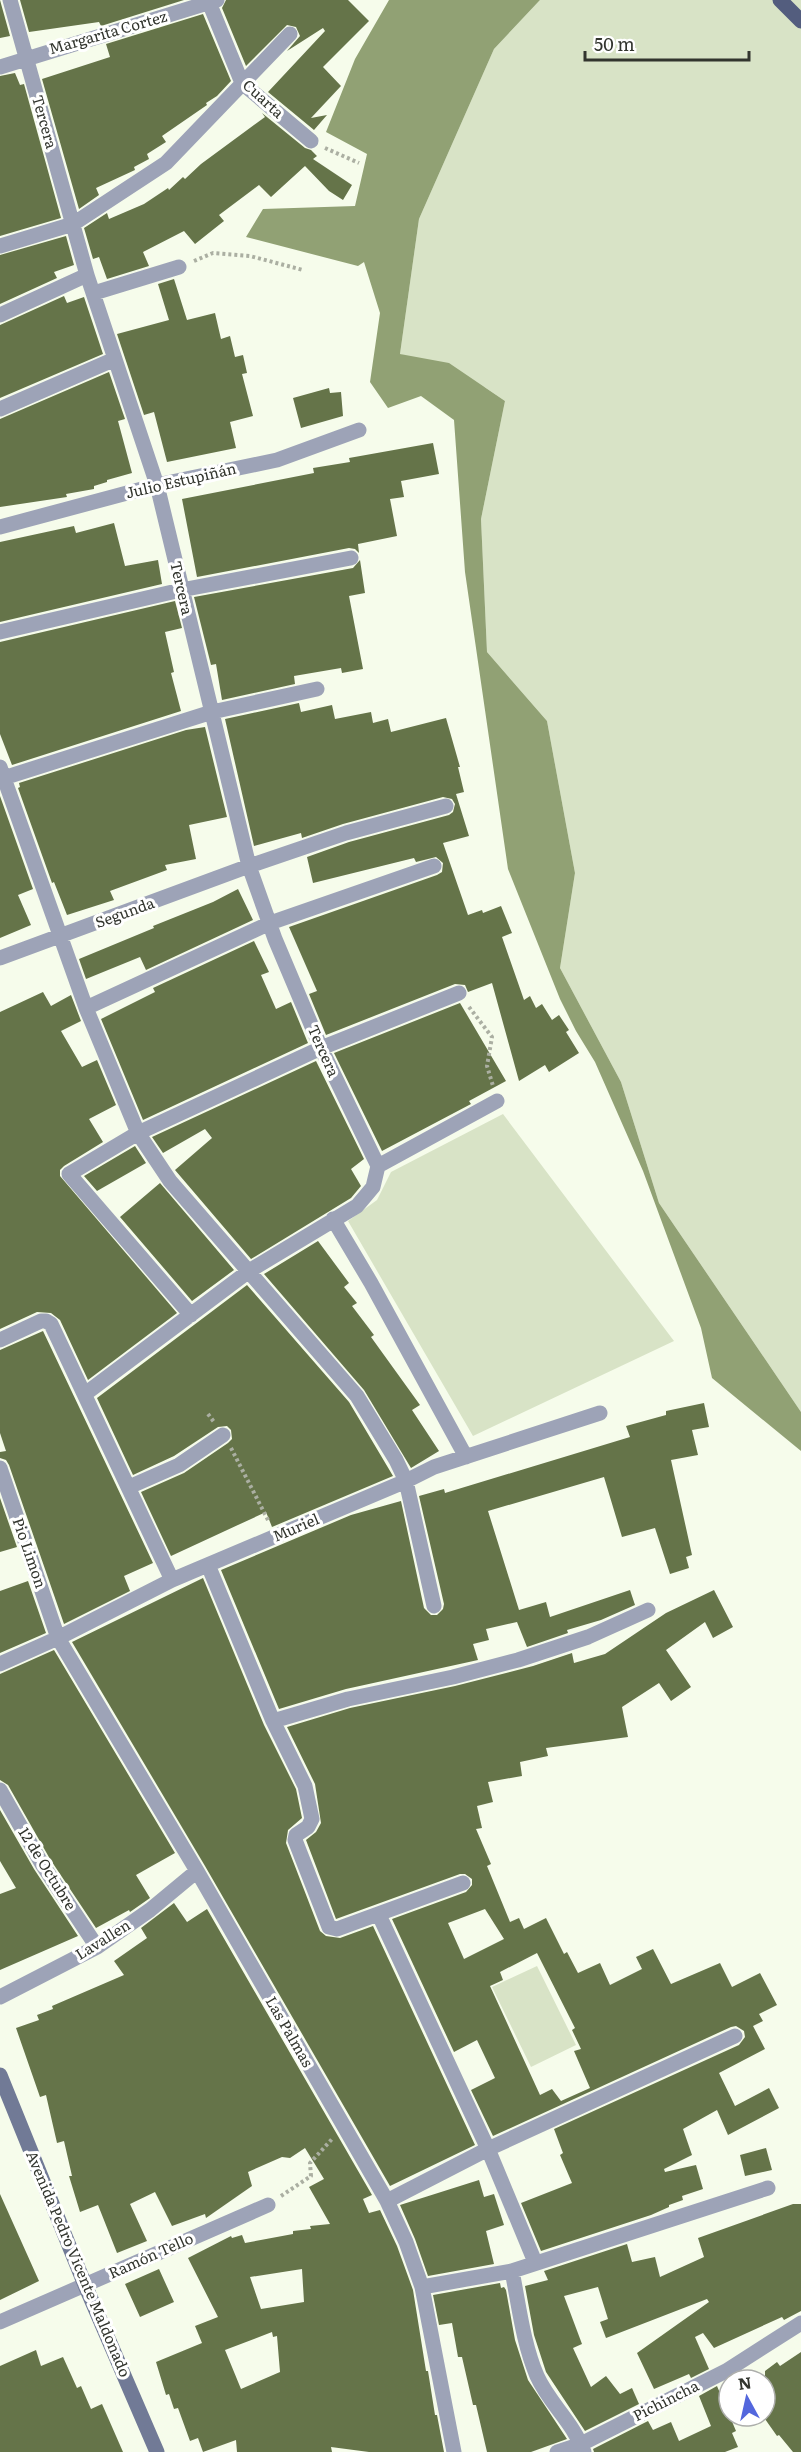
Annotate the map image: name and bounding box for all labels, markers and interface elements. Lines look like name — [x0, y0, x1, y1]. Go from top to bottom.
street label: Margarita Cortez — [46, 4, 169, 59]
scale bar — [585, 24, 748, 62]
text: 50 m — [594, 30, 635, 57]
street label: Cuarta — [238, 73, 291, 123]
street label: Tercera — [27, 92, 64, 152]
street label: Julio Estupiñán — [123, 456, 238, 503]
street label: Tercera — [165, 558, 200, 618]
street label: Segunda — [92, 890, 158, 933]
street label: Tercera — [303, 1021, 346, 1081]
street label: Muriel — [269, 1507, 322, 1547]
street label: Pio Limon — [8, 1514, 53, 1591]
street label: 12 de Octubre — [14, 1822, 83, 1914]
street label: Lavallen — [70, 1913, 134, 1965]
street label: Las Palmas — [261, 1991, 320, 2071]
street label: Avenida Pedro Vicente Maldonado — [21, 2147, 138, 2380]
street label: Ramón Tello — [104, 2226, 197, 2284]
north arrow — [717, 2368, 777, 2428]
text: N — [736, 2369, 753, 2395]
street label: Pichincha — [628, 2373, 703, 2426]

